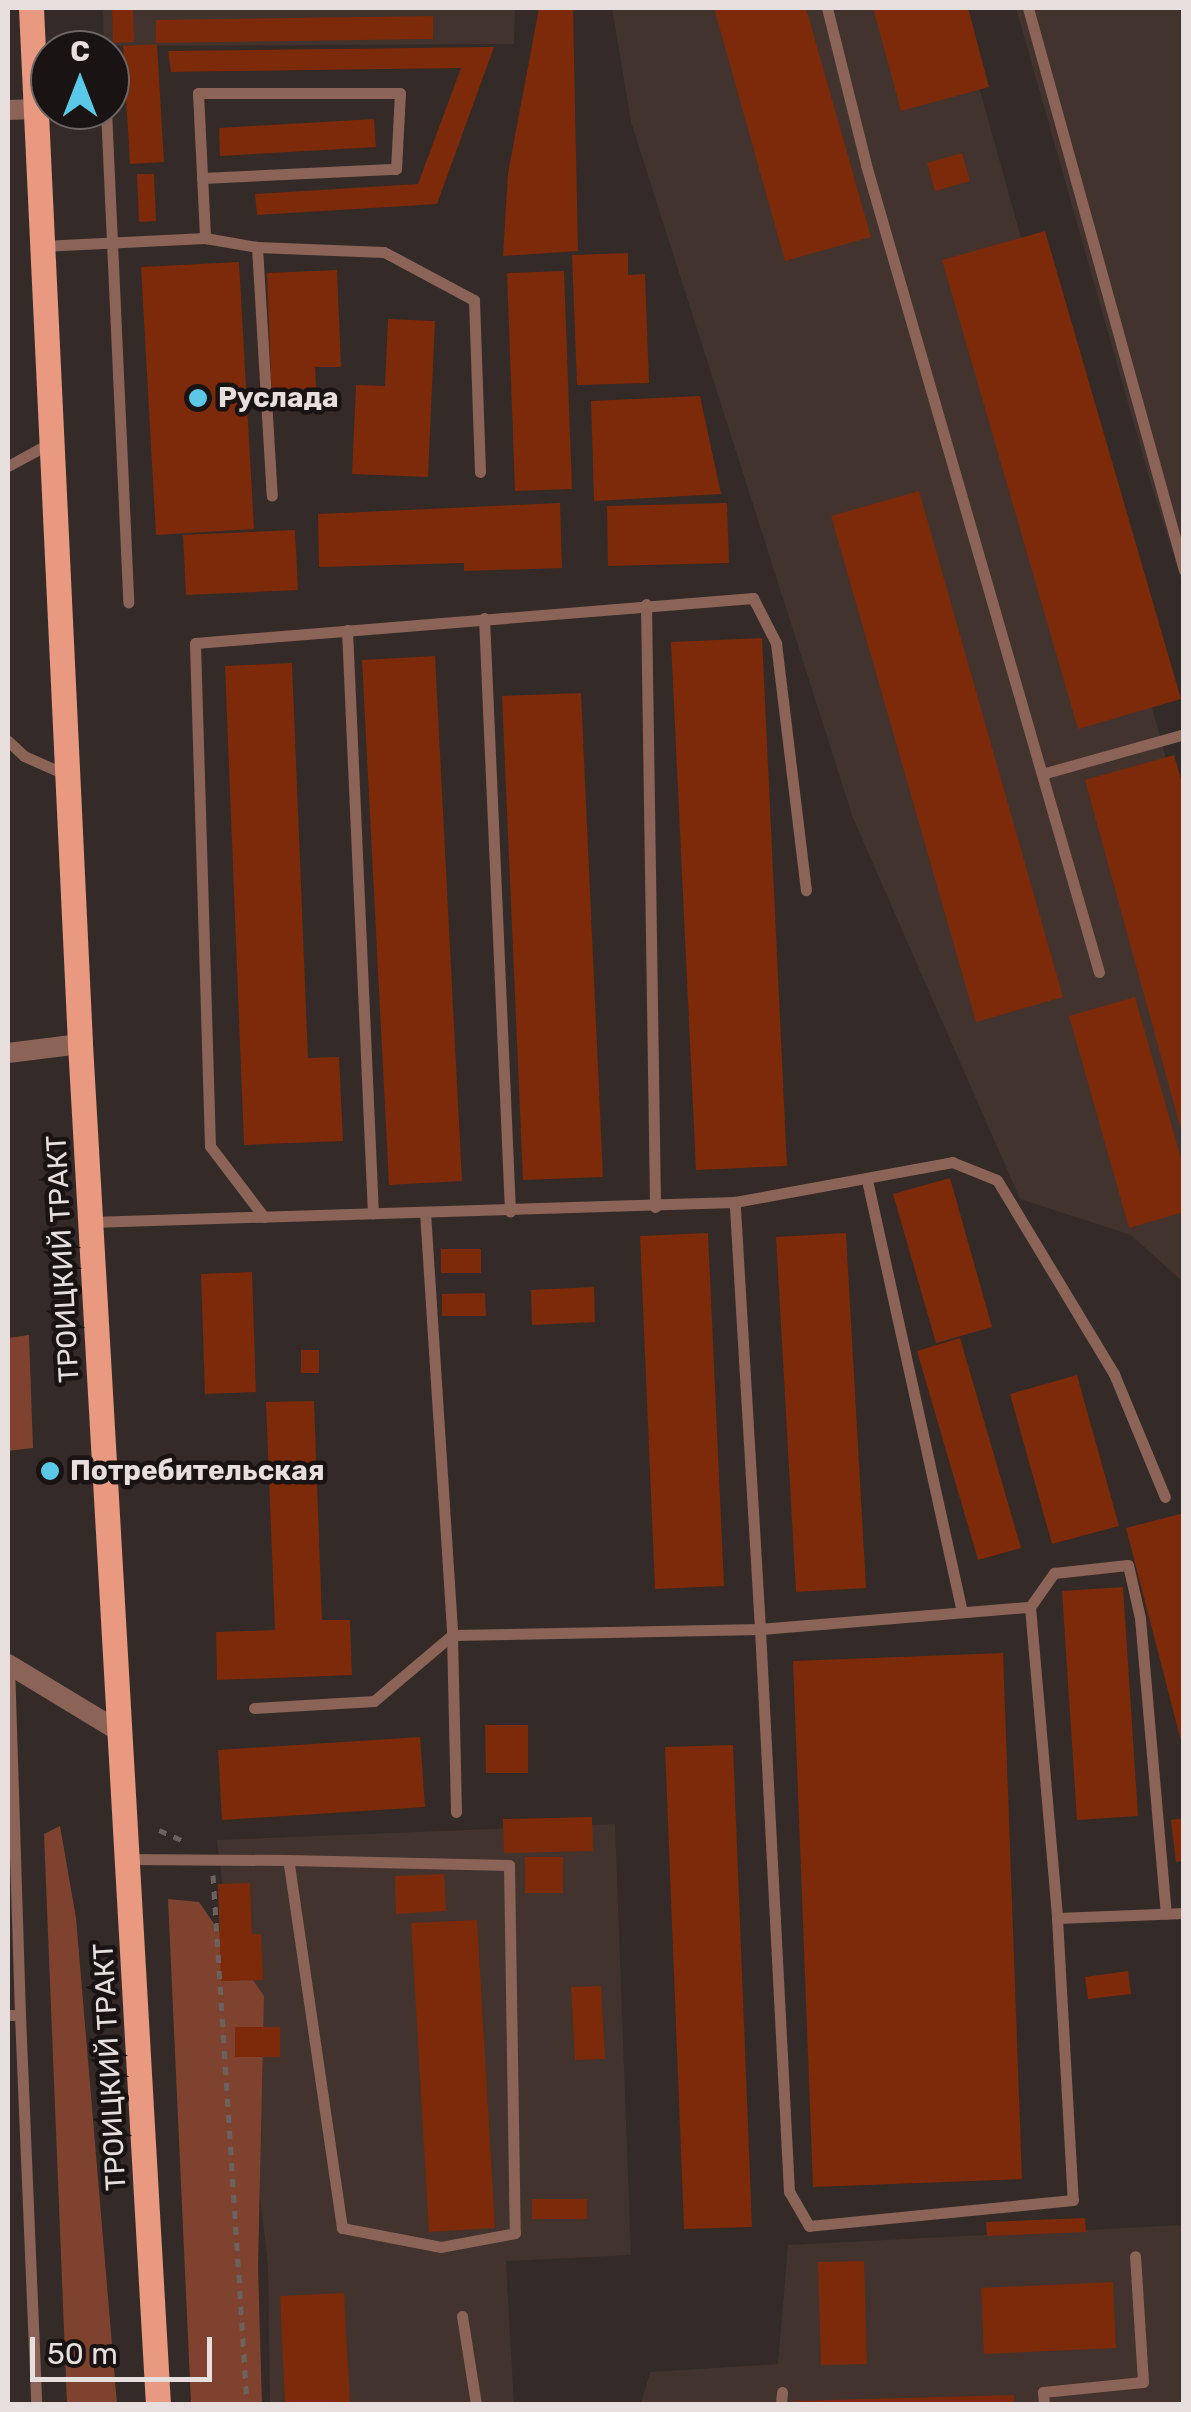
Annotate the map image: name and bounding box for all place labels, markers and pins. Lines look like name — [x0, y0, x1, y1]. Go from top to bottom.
place label: Руслада — [218, 381, 338, 415]
marker: Руслада — [187, 387, 209, 409]
place label: Потребительская — [70, 1454, 325, 1488]
marker: Потребительская — [39, 1460, 61, 1482]

